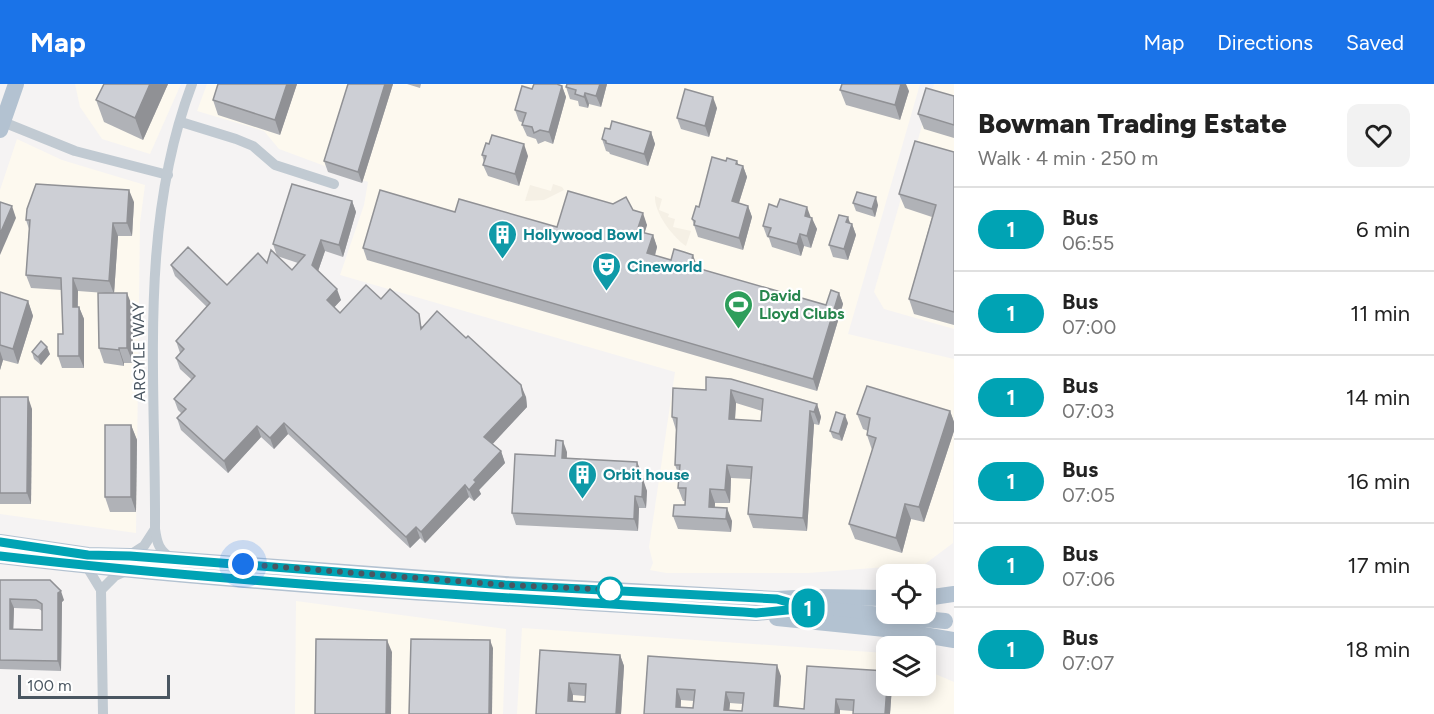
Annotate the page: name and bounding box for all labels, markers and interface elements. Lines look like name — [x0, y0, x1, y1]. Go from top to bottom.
text: Map — [30, 25, 86, 59]
text: Map — [1143, 30, 1184, 55]
text: Directions — [1217, 30, 1313, 55]
text: Saved — [1346, 30, 1404, 55]
button: heart — [1347, 104, 1410, 167]
text: Bowman Trading Estate — [978, 106, 1287, 140]
text: Walk · 4 min · 250 m — [978, 146, 1158, 170]
text: Bus — [1062, 204, 1098, 231]
text: 6 min — [1356, 216, 1410, 243]
text: 1 — [1007, 217, 1015, 242]
building icon: Hollywood Bowl — [486, 218, 518, 260]
place label: Hollywood Bowl — [523, 225, 643, 244]
text: 06:55 — [1062, 231, 1114, 255]
theatre icon: Cineworld — [590, 250, 622, 292]
place label: Cineworld — [627, 257, 702, 276]
place label: David Lloyd Clubs — [759, 286, 845, 323]
sports icon: David Lloyd Clubs — [722, 288, 754, 330]
text: Bus — [1062, 288, 1098, 315]
text: 11 min — [1350, 300, 1410, 327]
text: 1 — [1007, 301, 1015, 326]
street label: ARGYLE WAY — [129, 302, 149, 402]
text: 07:00 — [1062, 315, 1116, 339]
text: Bus — [1062, 372, 1098, 399]
text: 14 min — [1346, 384, 1410, 411]
text: 1 — [1007, 385, 1015, 410]
text: 07:03 — [1062, 399, 1114, 423]
text: Bus — [1062, 456, 1098, 483]
building icon: Orbit house — [566, 458, 598, 500]
place label: Orbit house — [603, 465, 690, 484]
text: 16 min — [1347, 468, 1410, 495]
text: 1 — [1007, 469, 1015, 494]
text: 07:05 — [1062, 483, 1115, 507]
text: Bus — [1062, 540, 1098, 567]
your location — [228, 549, 258, 579]
text: 17 min — [1348, 552, 1410, 579]
text: 1 — [1007, 553, 1015, 578]
map controls — [876, 564, 936, 696]
button: locate — [876, 564, 936, 624]
text: 07:06 — [1062, 567, 1115, 591]
unlabelled marker — [597, 577, 623, 603]
line badge: 1 — [788, 588, 828, 628]
text: 1 — [804, 596, 812, 621]
text: Bus — [1062, 624, 1098, 651]
button: layers — [876, 636, 936, 696]
text: 18 min — [1346, 636, 1410, 663]
text: 1 — [1007, 637, 1015, 662]
text: 07:07 — [1062, 651, 1114, 675]
scale bar — [18, 672, 170, 700]
text: 100 m — [27, 676, 72, 695]

